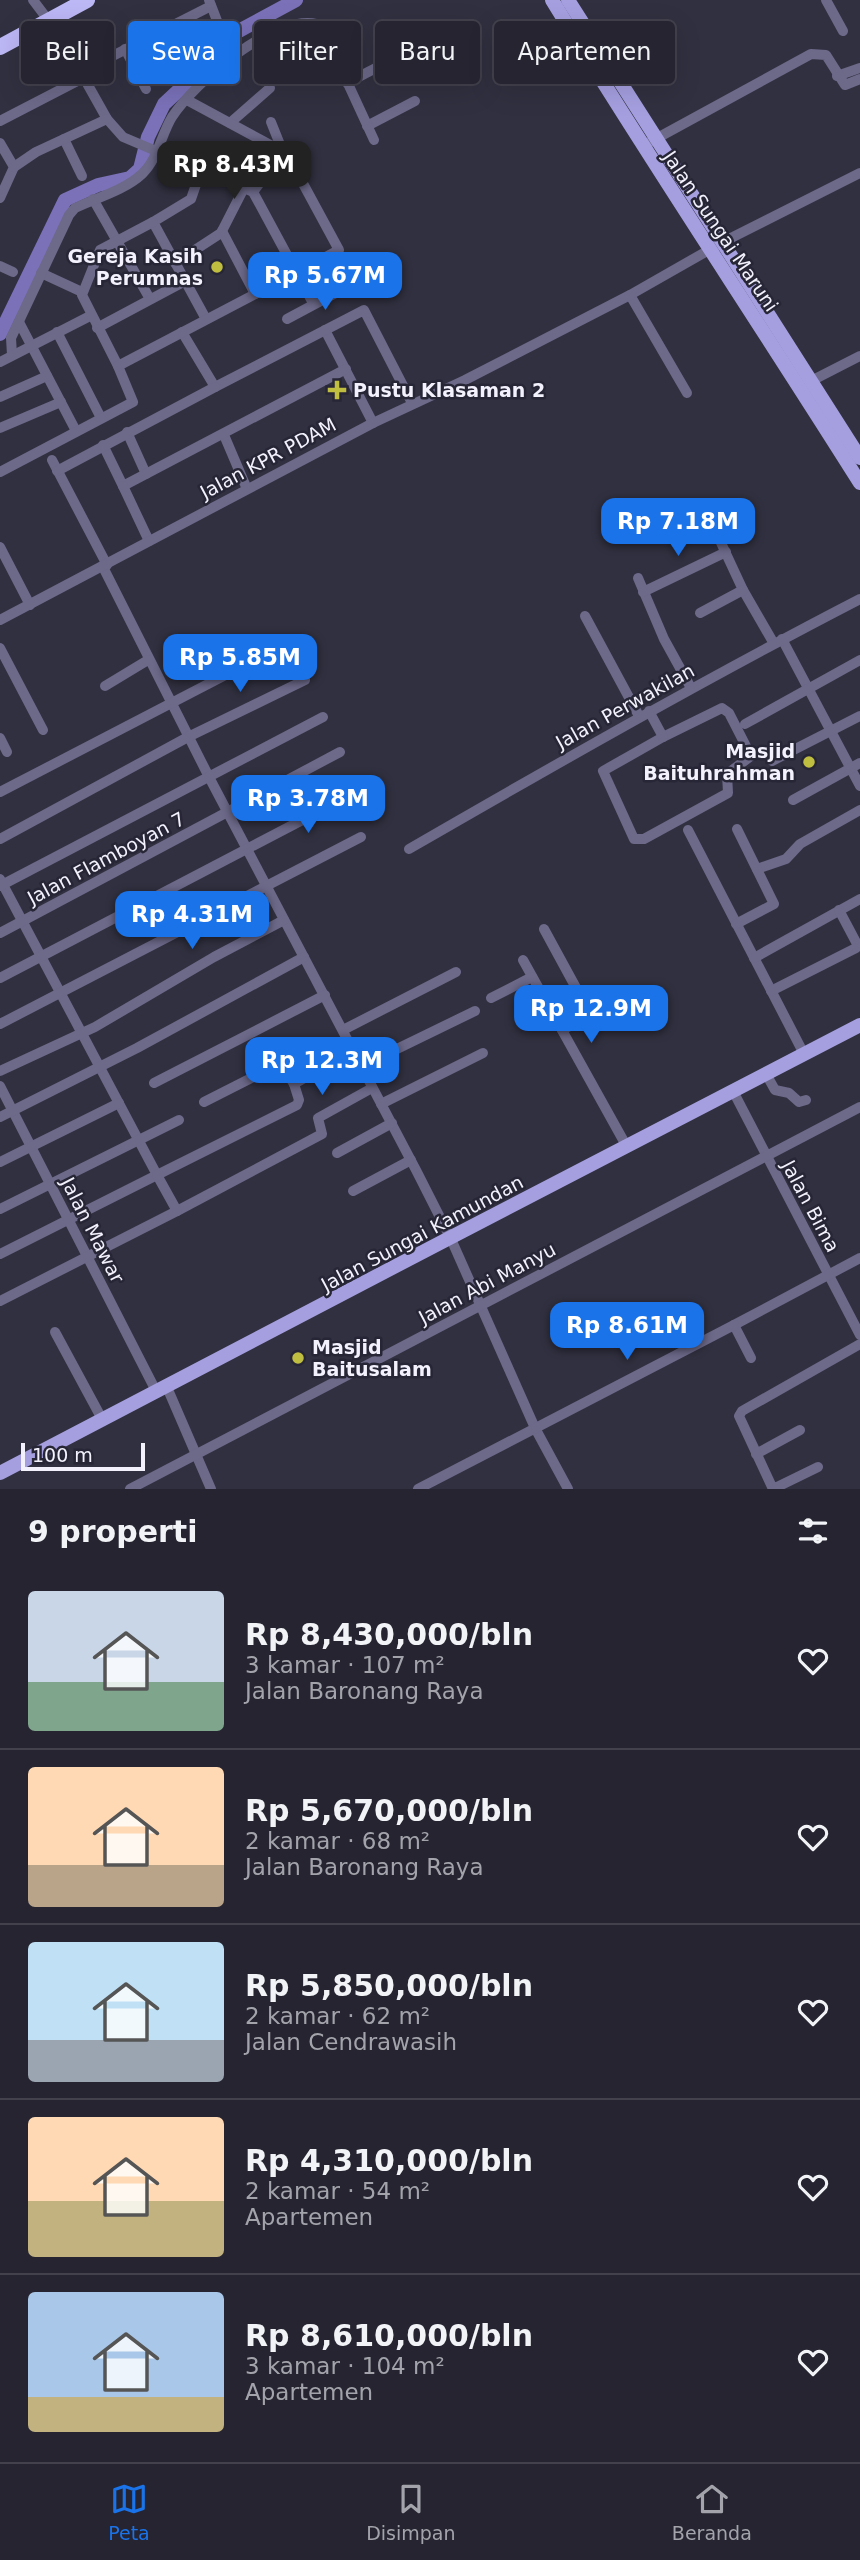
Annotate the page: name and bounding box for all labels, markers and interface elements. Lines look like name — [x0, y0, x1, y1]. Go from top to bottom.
chip: Beli — [21, 21, 114, 84]
chip: Sewa — [128, 21, 240, 84]
chip: Filter — [254, 21, 361, 84]
chip: Baru — [375, 21, 480, 84]
chip: Apartemen — [494, 21, 675, 84]
pin: Rp 8.43M — [162, 142, 306, 201]
street label: Jalan Sungai Maruni — [659, 146, 783, 315]
text: Rp 8.43M — [173, 151, 295, 177]
place label: Gereja Kasih Perumnas — [67, 245, 203, 289]
pin: Rp 5.67M — [253, 252, 397, 312]
marker: Gereja Kasih Perumnas — [209, 259, 225, 275]
text: Rp 5.67M — [264, 262, 386, 288]
place label: Pustu Klasaman 2 — [353, 379, 545, 401]
marker: Pustu Klasaman 2 — [327, 380, 347, 400]
street label: Jalan KPR PDAM — [195, 413, 340, 504]
pin: Rp 7.18M — [606, 498, 750, 558]
text: Rp 7.18M — [617, 508, 739, 534]
pin: Rp 5.85M — [168, 634, 312, 694]
text: Rp 5.85M — [179, 644, 301, 670]
street label: Jalan Perwakilan — [551, 659, 698, 754]
place label: Masjid Baituhrahman — [643, 740, 795, 784]
marker: Masjid Baituhrahman — [801, 754, 817, 770]
pin: Rp 3.78M — [236, 776, 380, 835]
text: Rp 3.78M — [247, 785, 369, 811]
street label: Jalan Flamboyan 7 — [23, 807, 189, 909]
pin: Rp 4.31M — [120, 892, 264, 951]
text: Rp 4.31M — [131, 901, 253, 927]
pin: Rp 12.9M — [519, 986, 663, 1045]
text: Rp 12.9M — [530, 995, 652, 1021]
pin: Rp 12.3M — [250, 1038, 394, 1097]
text: Rp 12.3M — [261, 1047, 383, 1073]
street label: Jalan Bima — [777, 1155, 844, 1256]
street label: Jalan Sungai Kamundan — [316, 1170, 527, 1296]
street label: Jalan Mawar — [57, 1173, 129, 1287]
street label: Jalan Abi Manyu — [414, 1238, 559, 1329]
pin: Rp 8.61M — [555, 1302, 699, 1362]
text: Rp 8.61M — [566, 1312, 688, 1338]
place label: Masjid Baitusalam — [312, 1336, 432, 1380]
marker: Masjid Baitusalam — [290, 1350, 306, 1366]
scale bar — [21, 1440, 145, 1472]
text: 100 m — [32, 1444, 93, 1466]
icon: filters — [794, 1512, 832, 1550]
text: 9 properti — [28, 1514, 197, 1549]
text: Rp 8,430,000/bln — [245, 1617, 533, 1652]
icon: home — [84, 1619, 168, 1703]
icon: heart — [794, 1642, 832, 1680]
text: 3 kamar · 107 m² — [245, 1652, 445, 1678]
text: Jalan Baronang Raya — [245, 1678, 484, 1704]
text: Rp 5,670,000/bln — [245, 1793, 533, 1828]
icon: home — [84, 1795, 168, 1879]
icon: heart — [794, 1818, 832, 1856]
text: 2 kamar · 68 m² — [245, 1828, 430, 1854]
text: Jalan Baronang Raya — [245, 1854, 484, 1880]
text: Rp 5,850,000/bln — [245, 1968, 533, 2003]
icon: home — [84, 1970, 168, 2054]
icon: heart — [794, 1993, 832, 2031]
text: 2 kamar · 62 m² — [245, 2003, 430, 2029]
text: Jalan Cendrawasih — [245, 2029, 457, 2055]
text: Rp 4,310,000/bln — [245, 2143, 533, 2178]
icon: home — [84, 2145, 168, 2229]
icon: heart — [794, 2168, 832, 2206]
text: 2 kamar · 54 m² — [245, 2178, 430, 2204]
text: Apartemen — [245, 2204, 373, 2230]
text: Rp 8,610,000/bln — [245, 2318, 533, 2353]
icon: home — [84, 2320, 168, 2404]
icon: heart — [794, 2343, 832, 2381]
text: 3 kamar · 104 m² — [245, 2353, 445, 2379]
text: Apartemen — [245, 2379, 373, 2405]
tab: Peta — [108, 2480, 150, 2544]
tab: Disimpan — [366, 2480, 455, 2544]
tab: Beranda — [672, 2480, 752, 2544]

